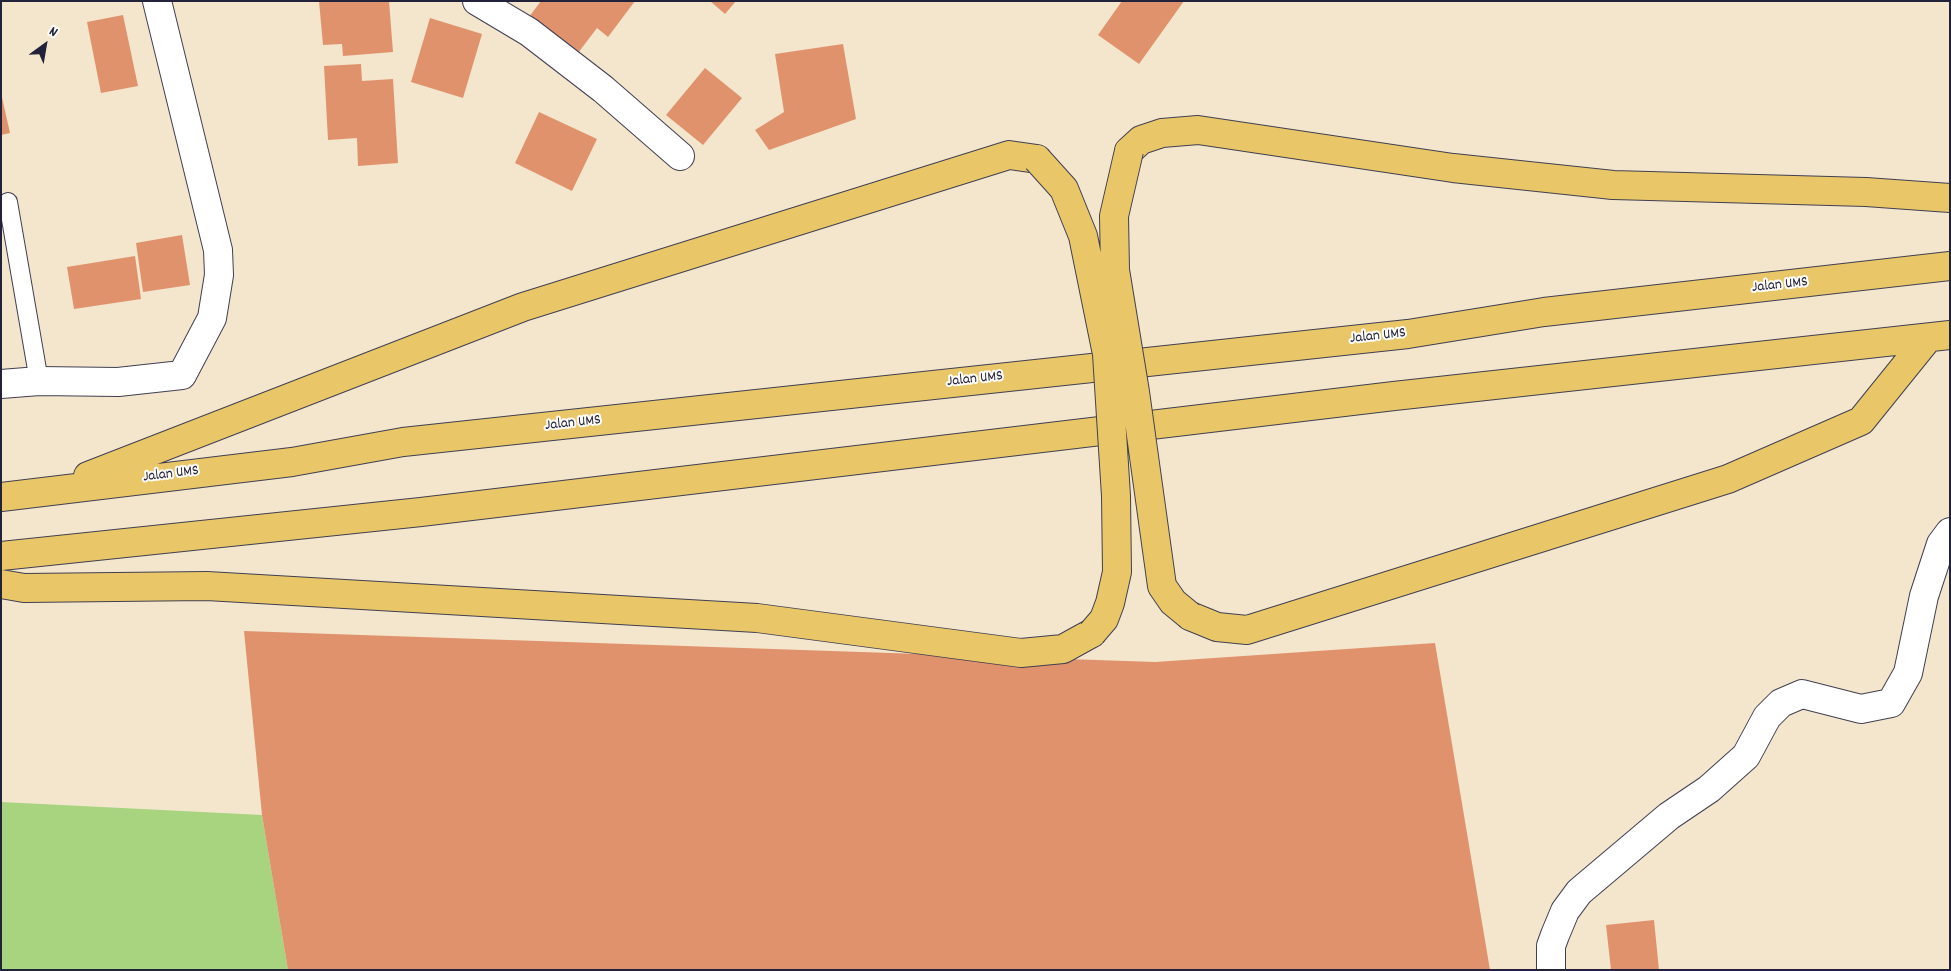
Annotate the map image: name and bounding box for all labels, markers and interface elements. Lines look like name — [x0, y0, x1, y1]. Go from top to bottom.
north arrow — [20, 20, 70, 70]
text: N — [45, 22, 61, 43]
street label: Jalan UMS — [1751, 274, 1809, 298]
street label: Jalan UMS — [1349, 325, 1407, 349]
street label: Jalan UMS — [946, 368, 1004, 392]
street label: Jalan UMS — [544, 412, 602, 436]
street label: Jalan UMS — [142, 463, 200, 487]

